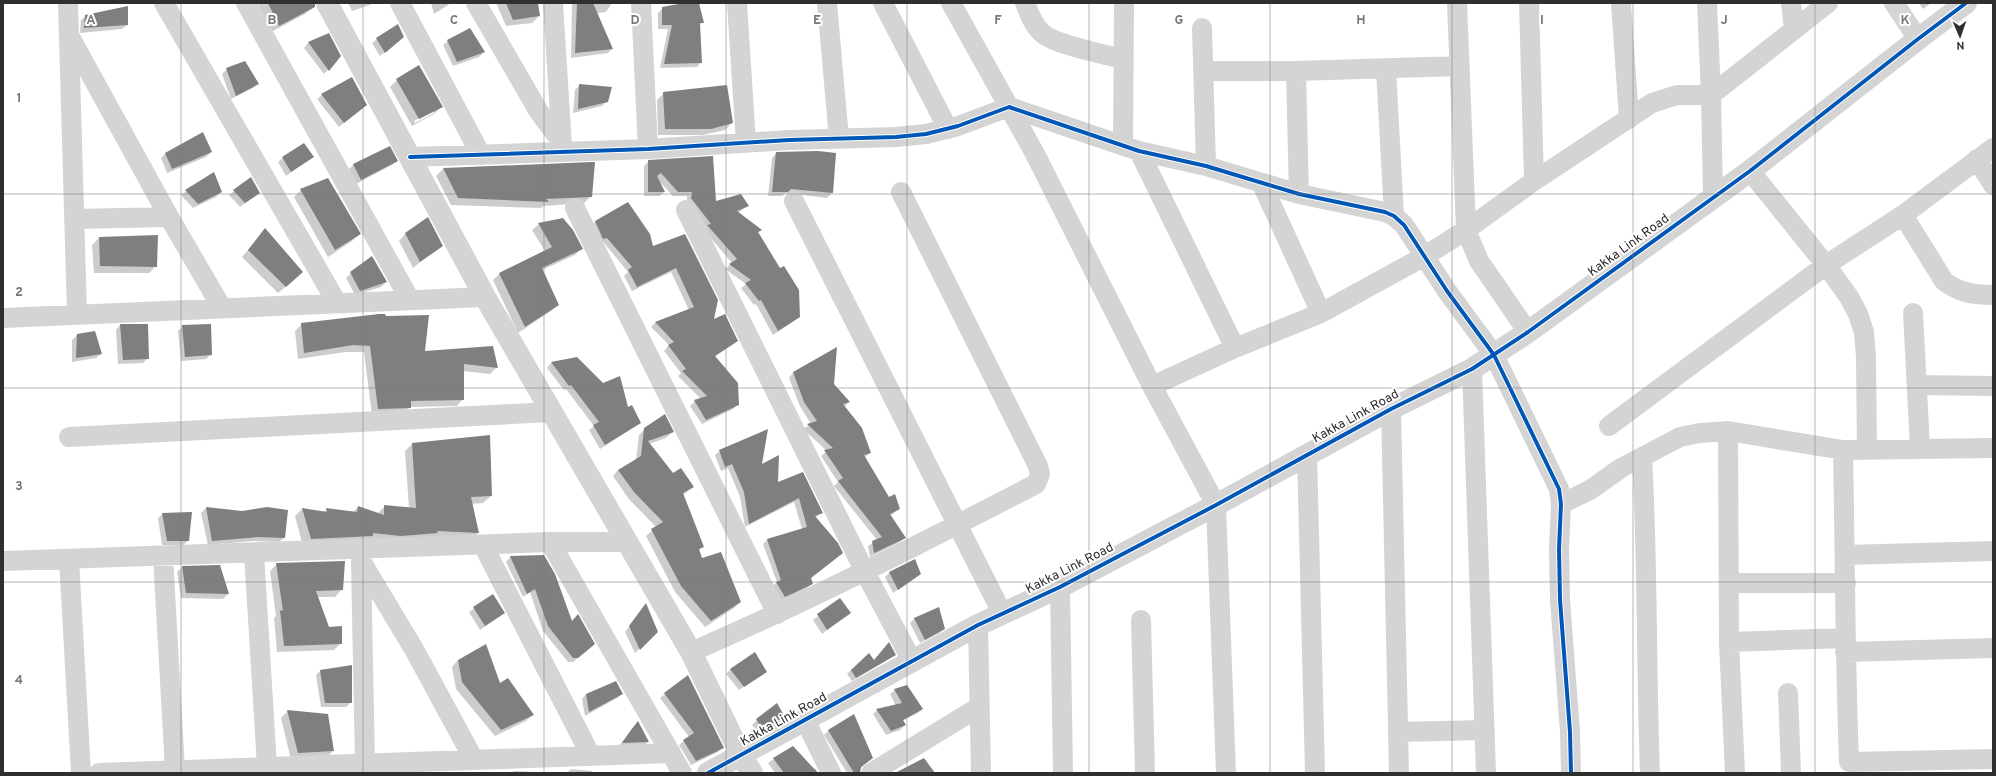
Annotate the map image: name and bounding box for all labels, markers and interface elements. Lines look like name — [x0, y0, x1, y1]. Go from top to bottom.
text: A — [86, 13, 96, 29]
text: B — [268, 13, 277, 29]
text: C — [450, 13, 458, 29]
text: D — [630, 13, 640, 29]
text: E — [813, 13, 821, 29]
text: F — [994, 13, 1002, 29]
text: G — [1175, 13, 1184, 29]
text: H — [1356, 13, 1366, 29]
text: I — [1540, 13, 1544, 29]
text: J — [1720, 13, 1728, 29]
text: K — [1900, 13, 1910, 29]
north arrow — [1940, 16, 1980, 56]
text: N — [1956, 38, 1965, 52]
text: 1 — [16, 91, 22, 107]
street label: Kakka Link Road — [1585, 211, 1673, 281]
text: 2 — [15, 285, 23, 301]
street label: Kakka Link Road — [1310, 387, 1402, 447]
text: 3 — [15, 479, 23, 495]
street label: Kakka Link Road — [1023, 540, 1117, 598]
text: 4 — [15, 673, 23, 689]
street label: Kakka Link Road — [738, 690, 830, 750]

